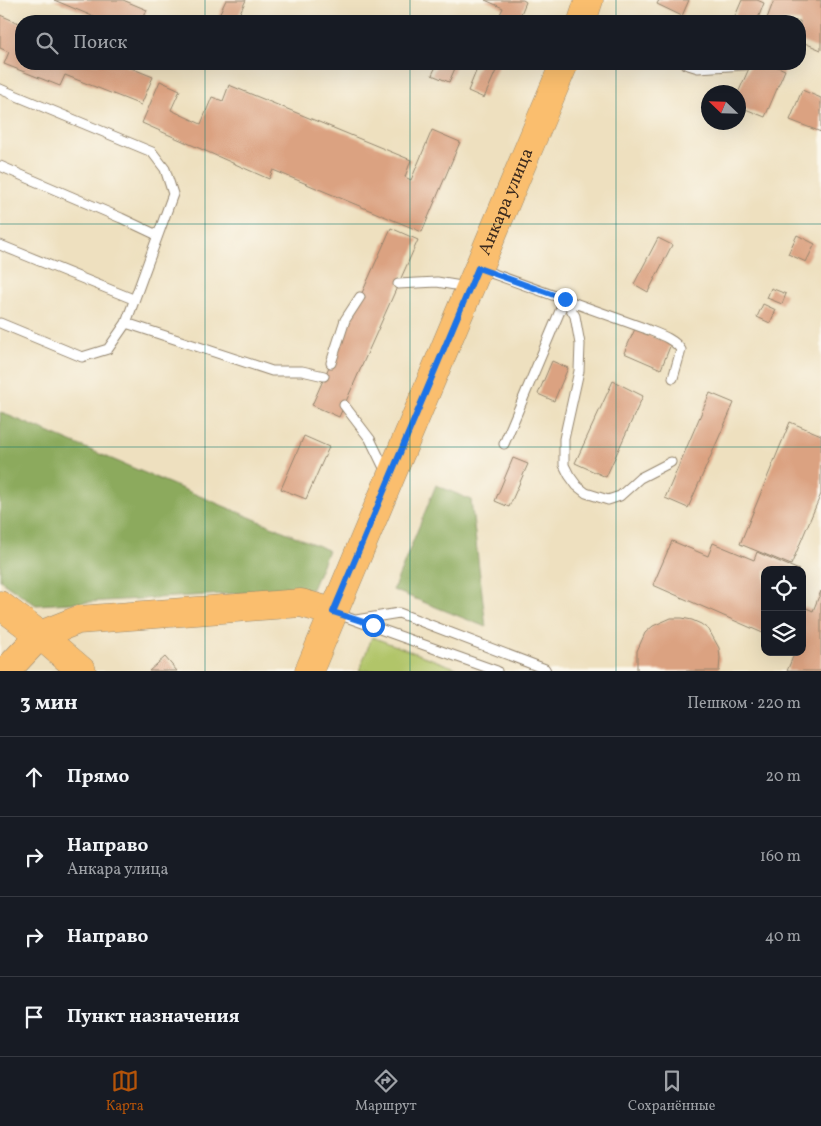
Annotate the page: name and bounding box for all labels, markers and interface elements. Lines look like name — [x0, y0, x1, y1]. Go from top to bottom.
search box — [15, 15, 806, 70]
icon: search — [33, 29, 61, 57]
text: Поиск — [73, 30, 127, 56]
north arrow — [701, 85, 746, 130]
street label: Анкара улица — [473, 144, 540, 259]
route end — [554, 288, 577, 311]
map controls — [761, 566, 806, 656]
button: locate — [761, 566, 806, 611]
button: layers — [761, 611, 806, 656]
route start — [362, 614, 385, 637]
text: 3 мин — [20, 689, 78, 718]
text: Пешком · 220 m — [687, 693, 801, 715]
icon: ahead — [20, 763, 48, 791]
text: Прямо — [67, 764, 129, 790]
text: 20 m — [766, 766, 801, 788]
text: Направо — [67, 833, 149, 859]
icon: right — [20, 843, 48, 871]
text: 160 m — [760, 846, 801, 868]
text: Анкара улица — [67, 859, 168, 881]
icon: right — [20, 923, 48, 951]
text: Направо — [67, 924, 149, 950]
text: 40 m — [765, 926, 801, 948]
icon: arrive — [20, 1003, 48, 1031]
text: Пункт назначения — [67, 1004, 240, 1030]
tab: Карта — [106, 1067, 144, 1116]
tab: Маршрут — [355, 1067, 417, 1116]
tab: Сохранённые — [628, 1067, 715, 1116]

